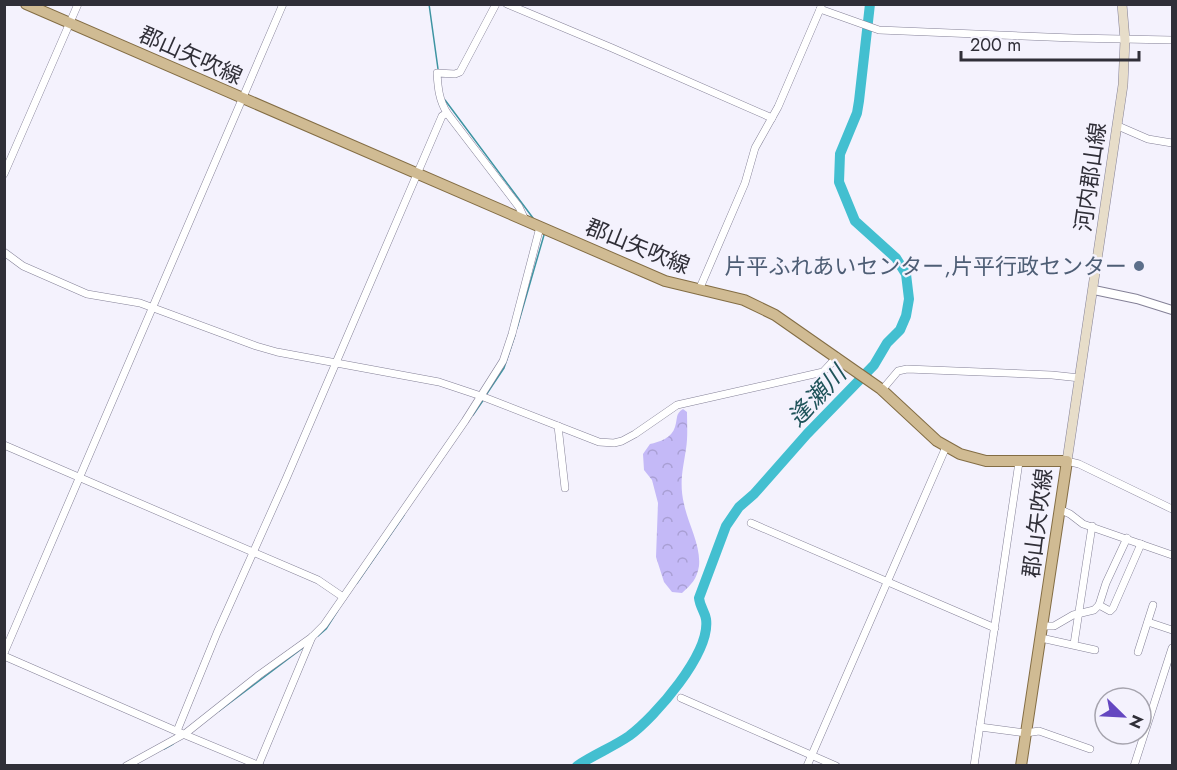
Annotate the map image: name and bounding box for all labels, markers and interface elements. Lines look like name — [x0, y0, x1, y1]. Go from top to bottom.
street label: 郡山矢吹線 — [134, 18, 248, 92]
scale bar — [961, 24, 1140, 62]
text: 200 m — [970, 32, 1021, 58]
street label: 河内郡山線 — [1067, 120, 1113, 234]
street label: 郡山矢吹線 — [581, 211, 695, 281]
place label: 片平ふれあいセンター,片平行政センター — [724, 250, 1127, 282]
marker: 片平ふれあいセンター,片平行政センター — [1132, 259, 1146, 273]
water label: 逢瀬川 — [779, 355, 856, 434]
street label: 郡山矢吹線 — [1014, 466, 1060, 580]
north arrow — [1093, 686, 1153, 746]
text: N — [1123, 711, 1149, 732]

